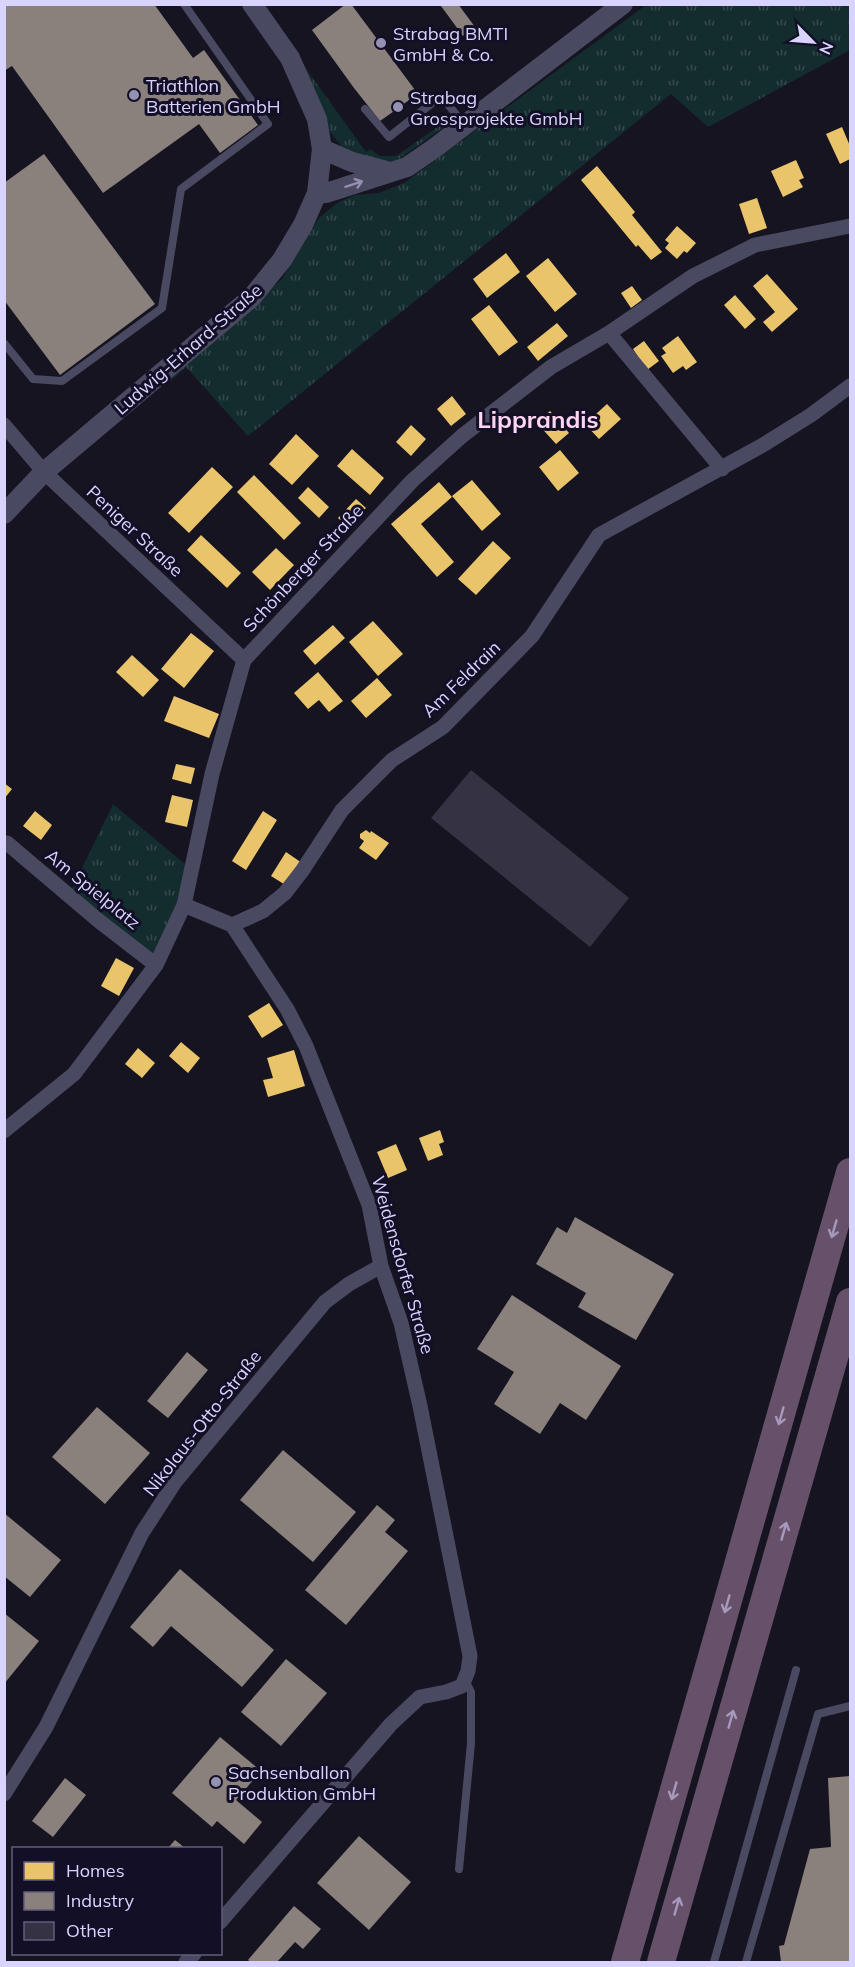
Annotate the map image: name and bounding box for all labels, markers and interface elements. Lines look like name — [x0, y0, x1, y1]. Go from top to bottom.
north arrow — [783, 12, 843, 72]
place label: Strabag BMTI GmbH & Co. — [393, 22, 508, 66]
marker: Strabag BMTI GmbH & Co. — [374, 36, 388, 50]
text: N — [815, 39, 838, 58]
place label: Triathlon Batterien GmbH — [146, 74, 281, 118]
place label: Strabag Grossprojekte GmbH — [410, 86, 583, 130]
marker: Triathlon Batterien GmbH — [127, 88, 141, 102]
marker: Strabag Grossprojekte GmbH — [391, 100, 405, 114]
one-way arrow — [344, 178, 363, 189]
street label: Ludwig-Erhard-Straße — [109, 279, 267, 419]
district label: Lipprandis — [477, 404, 599, 434]
street label: Peniger Straße — [82, 480, 188, 582]
street label: Schönberger Straße — [238, 499, 368, 637]
street label: Am Feldrain — [417, 636, 505, 722]
street label: Am Spielplatz — [41, 844, 145, 934]
street label: Weidensdorfer Straße — [367, 1173, 439, 1357]
one-way arrow — [828, 1219, 839, 1238]
street label: Nikolaus-Otto-Straße — [138, 1345, 266, 1501]
one-way arrow — [774, 1406, 786, 1425]
one-way arrow — [779, 1522, 790, 1541]
one-way arrow — [721, 1594, 732, 1613]
one-way arrow — [726, 1710, 737, 1729]
place label: Sachsenballon Produktion GmbH — [228, 1761, 376, 1805]
marker: Sachsenballon Produktion GmbH — [209, 1775, 223, 1789]
one-way arrow — [668, 1781, 679, 1800]
legend — [12, 1847, 222, 1955]
text: Homes — [66, 1859, 125, 1882]
text: Industry — [66, 1889, 135, 1912]
one-way arrow — [672, 1897, 683, 1916]
text: Other — [66, 1919, 114, 1942]

